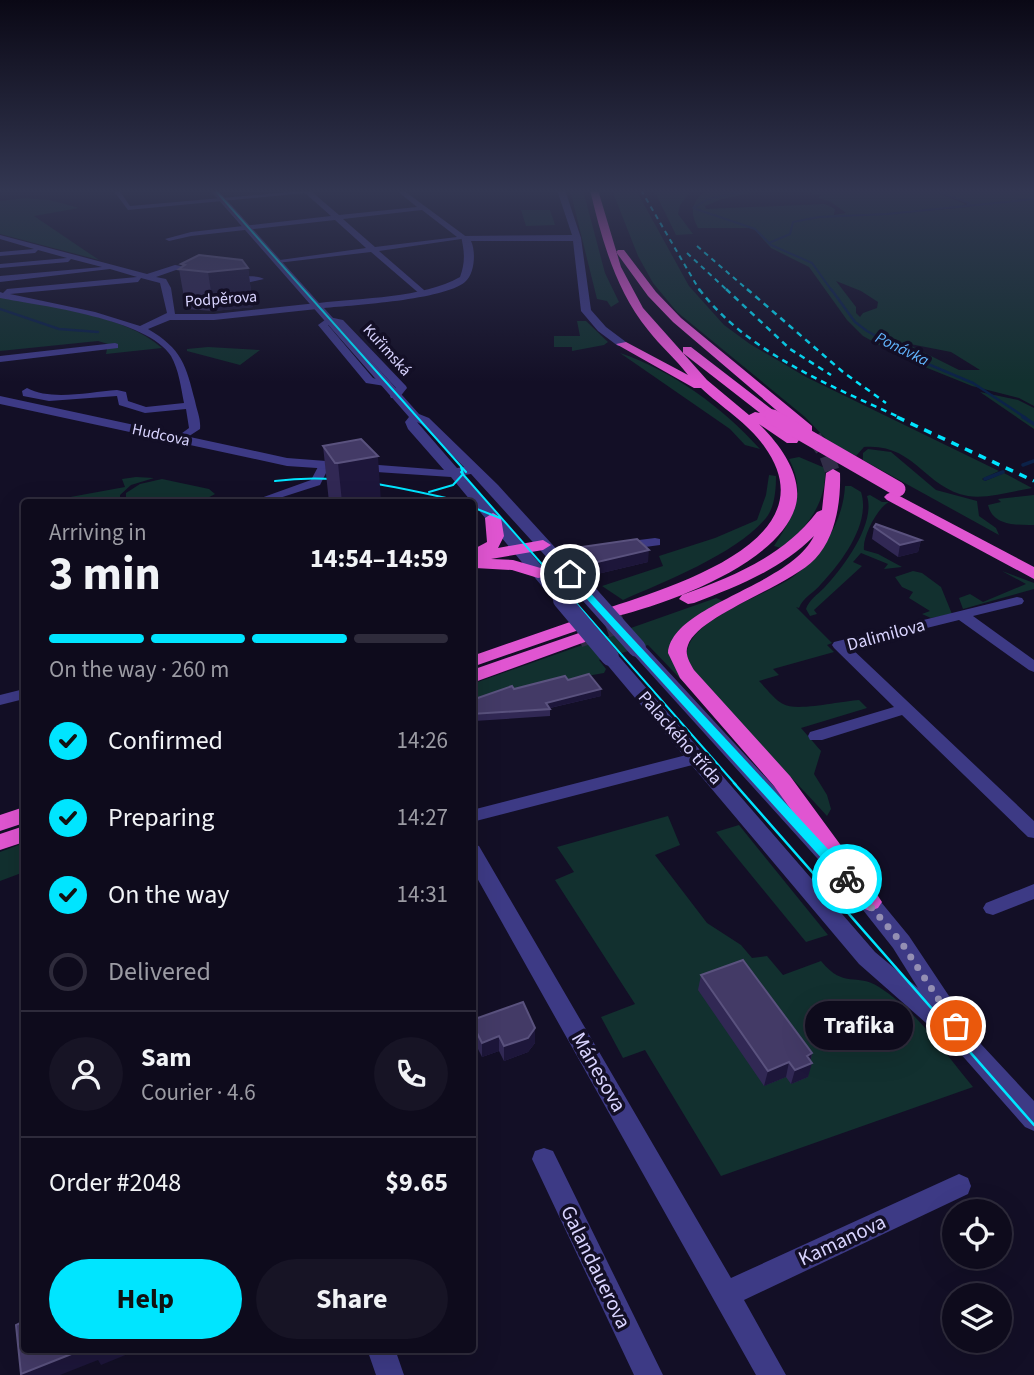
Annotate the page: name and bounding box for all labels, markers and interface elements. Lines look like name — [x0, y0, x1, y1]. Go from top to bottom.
street label: Podpěrova — [184, 286, 258, 312]
street label: Kuřimská — [358, 319, 416, 381]
water label: Ponávka — [872, 327, 933, 372]
street label: Hudcova — [130, 418, 192, 452]
text: Arriving in — [49, 516, 147, 549]
text: 14:54–14:59 — [310, 540, 448, 577]
text: 3 min — [49, 542, 161, 607]
pin — [540, 544, 600, 604]
icon: home — [551, 555, 589, 593]
street label: Dalimilova — [844, 613, 928, 657]
text: On the way · 260 m — [49, 653, 229, 686]
street label: Palackého třída — [632, 686, 728, 790]
icon: check — [49, 722, 87, 760]
text: Confirmed — [108, 722, 223, 759]
text: 14:26 — [397, 724, 448, 757]
icon: check — [49, 799, 87, 837]
text: Preparing — [108, 799, 214, 836]
text: 14:27 — [397, 801, 448, 834]
courier — [812, 844, 882, 914]
icon: bike — [828, 860, 866, 898]
icon: check — [49, 876, 87, 914]
text: On the way — [108, 876, 229, 913]
text: 14:31 — [397, 878, 448, 911]
text: Delivered — [108, 953, 211, 990]
pin — [926, 996, 986, 1056]
callout: Trafika — [806, 1002, 914, 1050]
icon: bag — [937, 1007, 975, 1045]
text: Trafika — [823, 1009, 895, 1042]
street label: Mánesova — [564, 1026, 634, 1118]
button: person — [49, 1037, 123, 1111]
button: phone — [374, 1037, 448, 1111]
text: Sam — [141, 1039, 191, 1076]
text: Courier · 4.6 — [141, 1076, 256, 1109]
text: Order #2048 — [49, 1164, 181, 1201]
text: $9.65 — [385, 1164, 448, 1201]
map controls — [942, 1199, 1012, 1353]
button: locate — [942, 1199, 1012, 1269]
street label: Galandauerova — [553, 1200, 639, 1334]
street label: Kamanova — [793, 1207, 891, 1273]
button: Help — [49, 1259, 242, 1339]
button: Share — [256, 1259, 448, 1339]
button: layers — [942, 1283, 1012, 1353]

